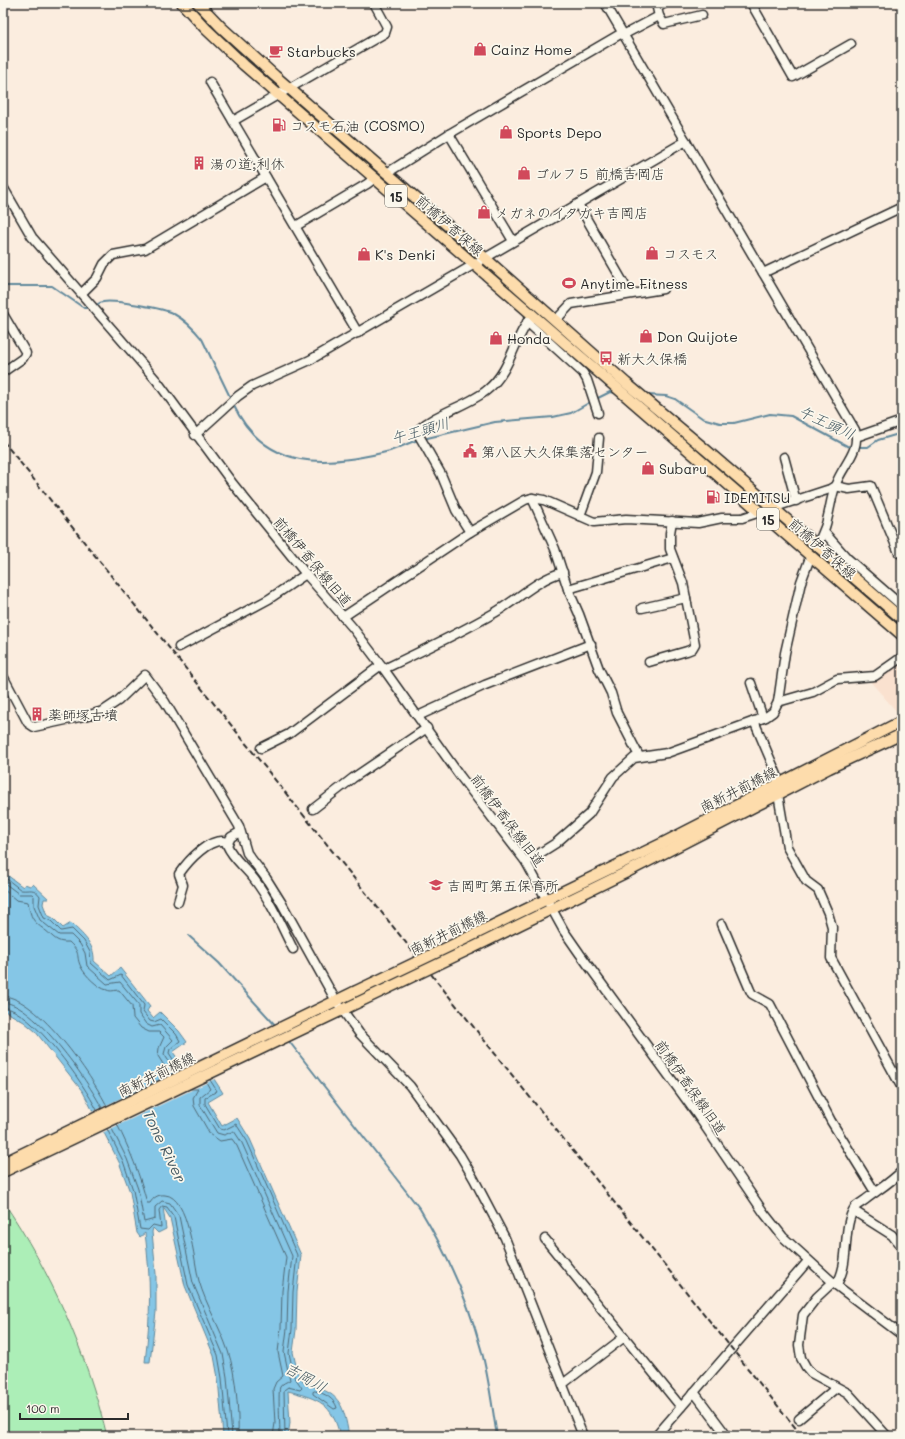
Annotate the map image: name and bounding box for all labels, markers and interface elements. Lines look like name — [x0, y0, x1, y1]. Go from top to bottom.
place label: Cainz Home — [491, 40, 572, 59]
shop icon: Cainz Home — [472, 41, 488, 57]
place label: Starbucks — [287, 42, 356, 61]
cafe icon: Starbucks — [268, 43, 284, 59]
place label: コスモ石油 (COSMO) — [290, 116, 425, 135]
fuel station icon: コスモ石油 (COSMO) — [271, 117, 287, 133]
place label: Sports Depo — [517, 123, 602, 142]
shop icon: Sports Depo — [498, 124, 514, 140]
place label: 湯の道;利休 — [210, 154, 285, 173]
building icon: 湯の道;利休 — [191, 155, 207, 171]
place label: ゴルフ５ 前橋吉岡店 — [535, 164, 665, 183]
shop icon: ゴルフ５ 前橋吉岡店 — [516, 165, 532, 181]
road number: 15 — [385, 185, 407, 207]
street label: 前橋伊香保線 — [412, 190, 488, 260]
place label: メガネのイタガキ吉岡店 — [495, 203, 648, 222]
shop icon: メガネのイタガキ吉岡店 — [476, 204, 492, 220]
place label: コスモス — [663, 244, 718, 263]
place label: K's Denki — [375, 245, 436, 264]
shop icon: コスモス — [644, 245, 660, 261]
shop icon: K's Denki — [356, 246, 372, 262]
place label: Anytime Fitness — [580, 274, 688, 293]
sports icon: Anytime Fitness — [561, 275, 577, 291]
place label: Don Quijote — [657, 327, 738, 346]
shop icon: Don Quijote — [638, 328, 654, 344]
place label: Honda — [507, 329, 551, 348]
shop icon: Honda — [488, 330, 504, 346]
place label: 新大久保橋 — [617, 349, 687, 368]
bus stop icon: 新大久保橋 — [598, 350, 614, 366]
water label: 午王頭川 — [796, 400, 858, 444]
water label: 午王頭川 — [388, 412, 452, 448]
place label: 第八区大久保集落センター — [481, 442, 648, 461]
public building icon: 第八区大久保集落センター — [462, 443, 478, 459]
place label: Subaru — [659, 459, 707, 478]
shop icon: Subaru — [640, 460, 656, 476]
place label: IDEMITSU — [724, 488, 790, 507]
fuel station icon: IDEMITSU — [705, 489, 721, 505]
road number: 15 — [757, 508, 779, 530]
street label: 前橋伊香保線旧道 — [270, 512, 356, 610]
street label: 前橋伊香保線 — [785, 513, 861, 583]
place label: 薬師塚古墳 — [48, 705, 118, 724]
building icon: 薬師塚古墳 — [29, 706, 45, 722]
street label: 南新井前橋線 — [696, 761, 780, 817]
street label: 前橋伊香保線旧道 — [467, 770, 549, 870]
place label: 吉岡町第五保育所 — [447, 876, 559, 895]
school or university icon: 吉岡町第五保育所 — [428, 877, 444, 893]
street label: 南新井前橋線 — [406, 905, 490, 959]
street label: 前橋伊香保線旧道 — [651, 1036, 731, 1138]
street label: 南新井前橋線 — [114, 1047, 198, 1101]
water label: Tone River — [139, 1106, 191, 1186]
water label: 吉岡川 — [281, 1357, 331, 1397]
scale bar — [20, 1395, 128, 1421]
text: 100 m — [26, 1400, 60, 1416]

